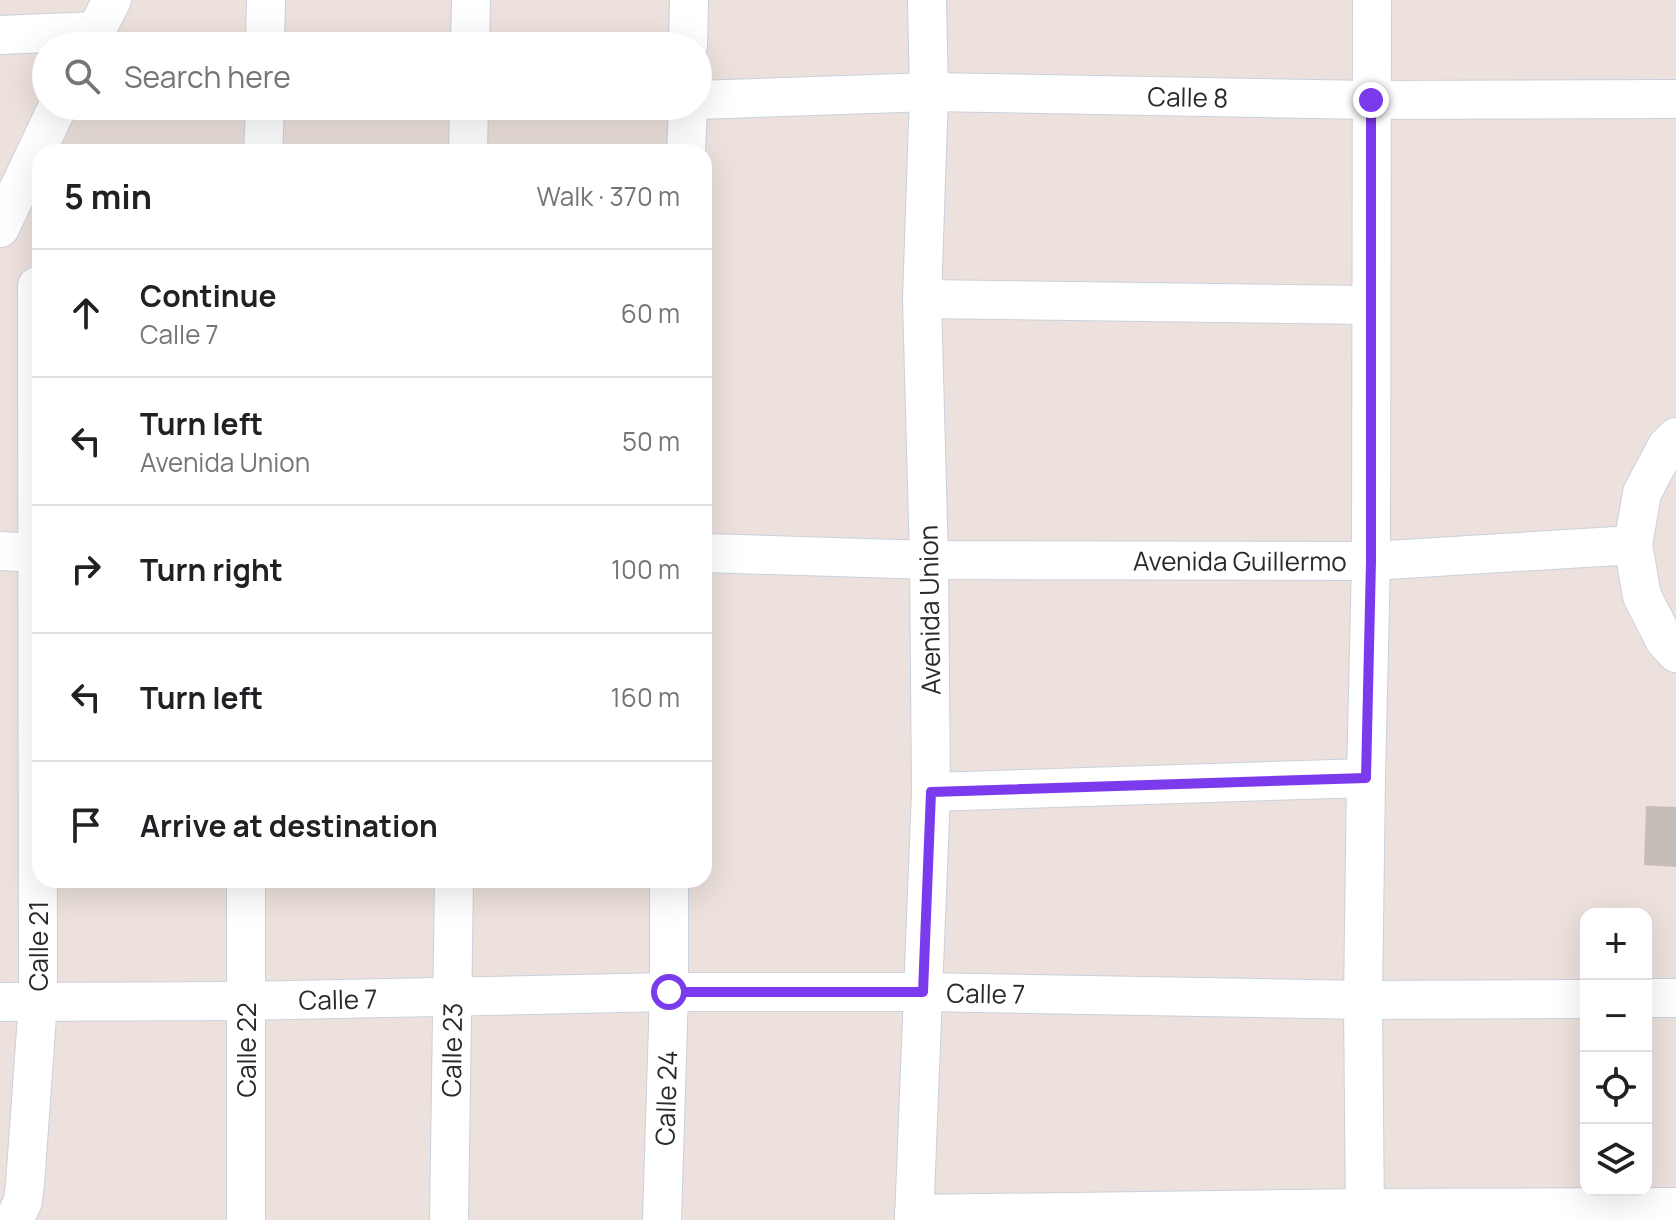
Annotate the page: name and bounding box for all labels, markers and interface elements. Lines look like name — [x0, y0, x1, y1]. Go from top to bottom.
search box — [32, 32, 712, 120]
icon: search — [60, 54, 104, 98]
text: Search here — [124, 56, 291, 97]
street label: Calle 8 — [1147, 78, 1228, 115]
route end — [1353, 82, 1389, 118]
text: 5 min — [64, 173, 152, 219]
text: Walk · 370 m — [537, 178, 680, 214]
text: Continue — [140, 275, 276, 316]
icon: ahead — [64, 291, 108, 335]
text: 60 m — [621, 295, 680, 331]
text: Calle 7 — [140, 316, 219, 352]
text: Turn left — [140, 403, 263, 444]
icon: left — [64, 419, 108, 463]
text: 50 m — [622, 423, 680, 459]
text: Avenida Union — [140, 444, 310, 480]
street label: Avenida Union — [910, 525, 948, 695]
street label: Avenida Guillermo — [1133, 542, 1347, 579]
icon: right — [64, 547, 108, 591]
text: Turn right — [140, 549, 283, 590]
text: 100 m — [611, 551, 680, 587]
icon: left — [64, 675, 108, 719]
text: Turn left — [140, 677, 263, 718]
text: 160 m — [611, 679, 680, 715]
icon: arrive — [64, 803, 108, 847]
text: Arrive at destination — [140, 805, 438, 846]
street label: Calle 21 — [20, 901, 56, 991]
map controls — [1580, 908, 1652, 1196]
button: + — [1580, 908, 1652, 980]
route start — [651, 974, 687, 1010]
street label: Calle 7 — [946, 974, 1026, 1012]
street label: Calle 7 — [298, 980, 378, 1018]
button: − — [1580, 980, 1652, 1052]
street label: Calle 22 — [228, 1002, 264, 1098]
street label: Calle 23 — [433, 1002, 470, 1098]
street label: Calle 24 — [646, 1050, 685, 1146]
button: locate — [1580, 1052, 1652, 1124]
button: layers — [1580, 1124, 1652, 1196]

